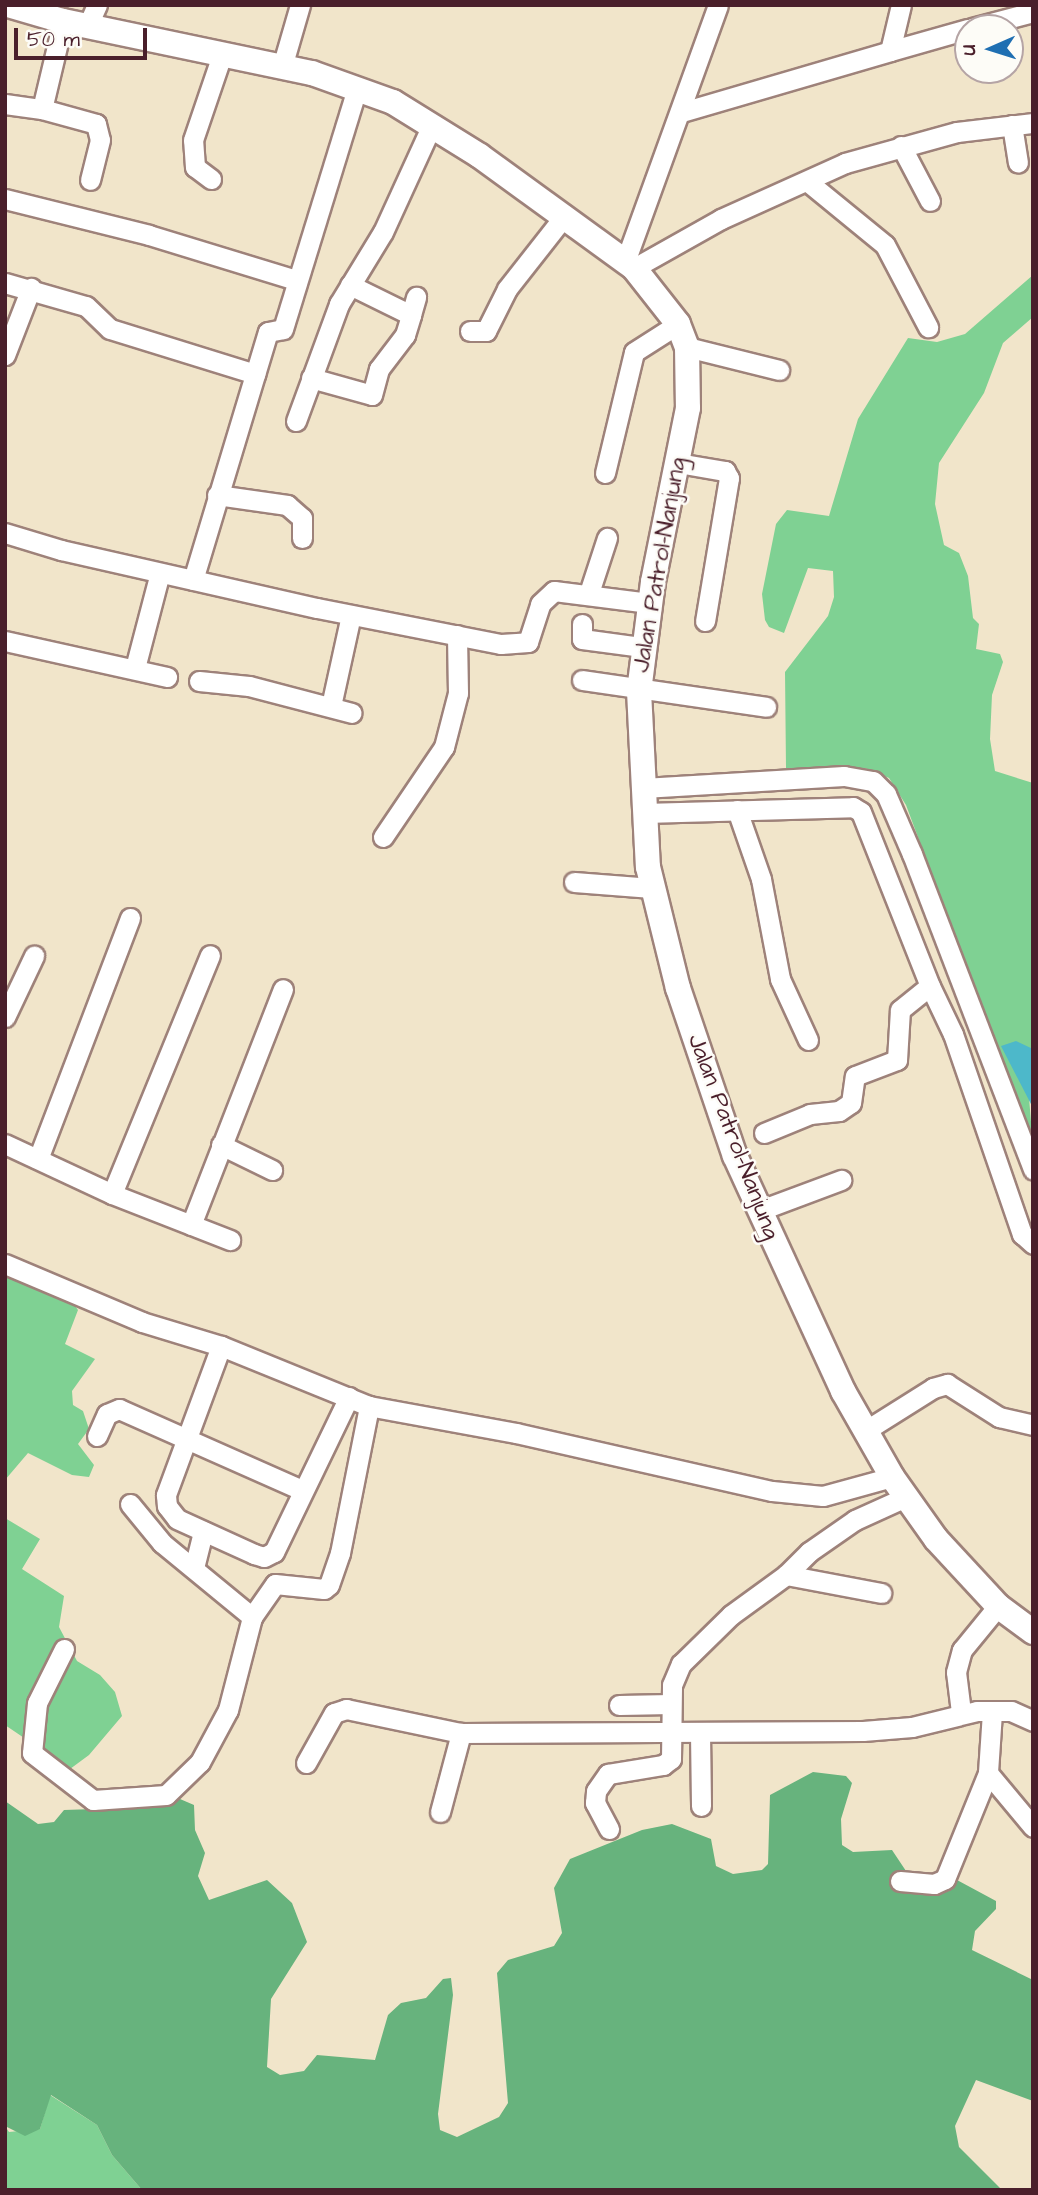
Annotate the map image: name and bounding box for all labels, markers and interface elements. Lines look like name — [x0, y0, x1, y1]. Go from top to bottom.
scale bar — [18, 14, 150, 58]
north arrow — [954, 14, 1024, 84]
text: 50 m — [27, 25, 80, 54]
text: U — [956, 44, 983, 56]
street label: Jalan Patrol-Nanjung — [627, 455, 693, 675]
street label: Jalan Patrol-Nanjung — [681, 1030, 785, 1244]

